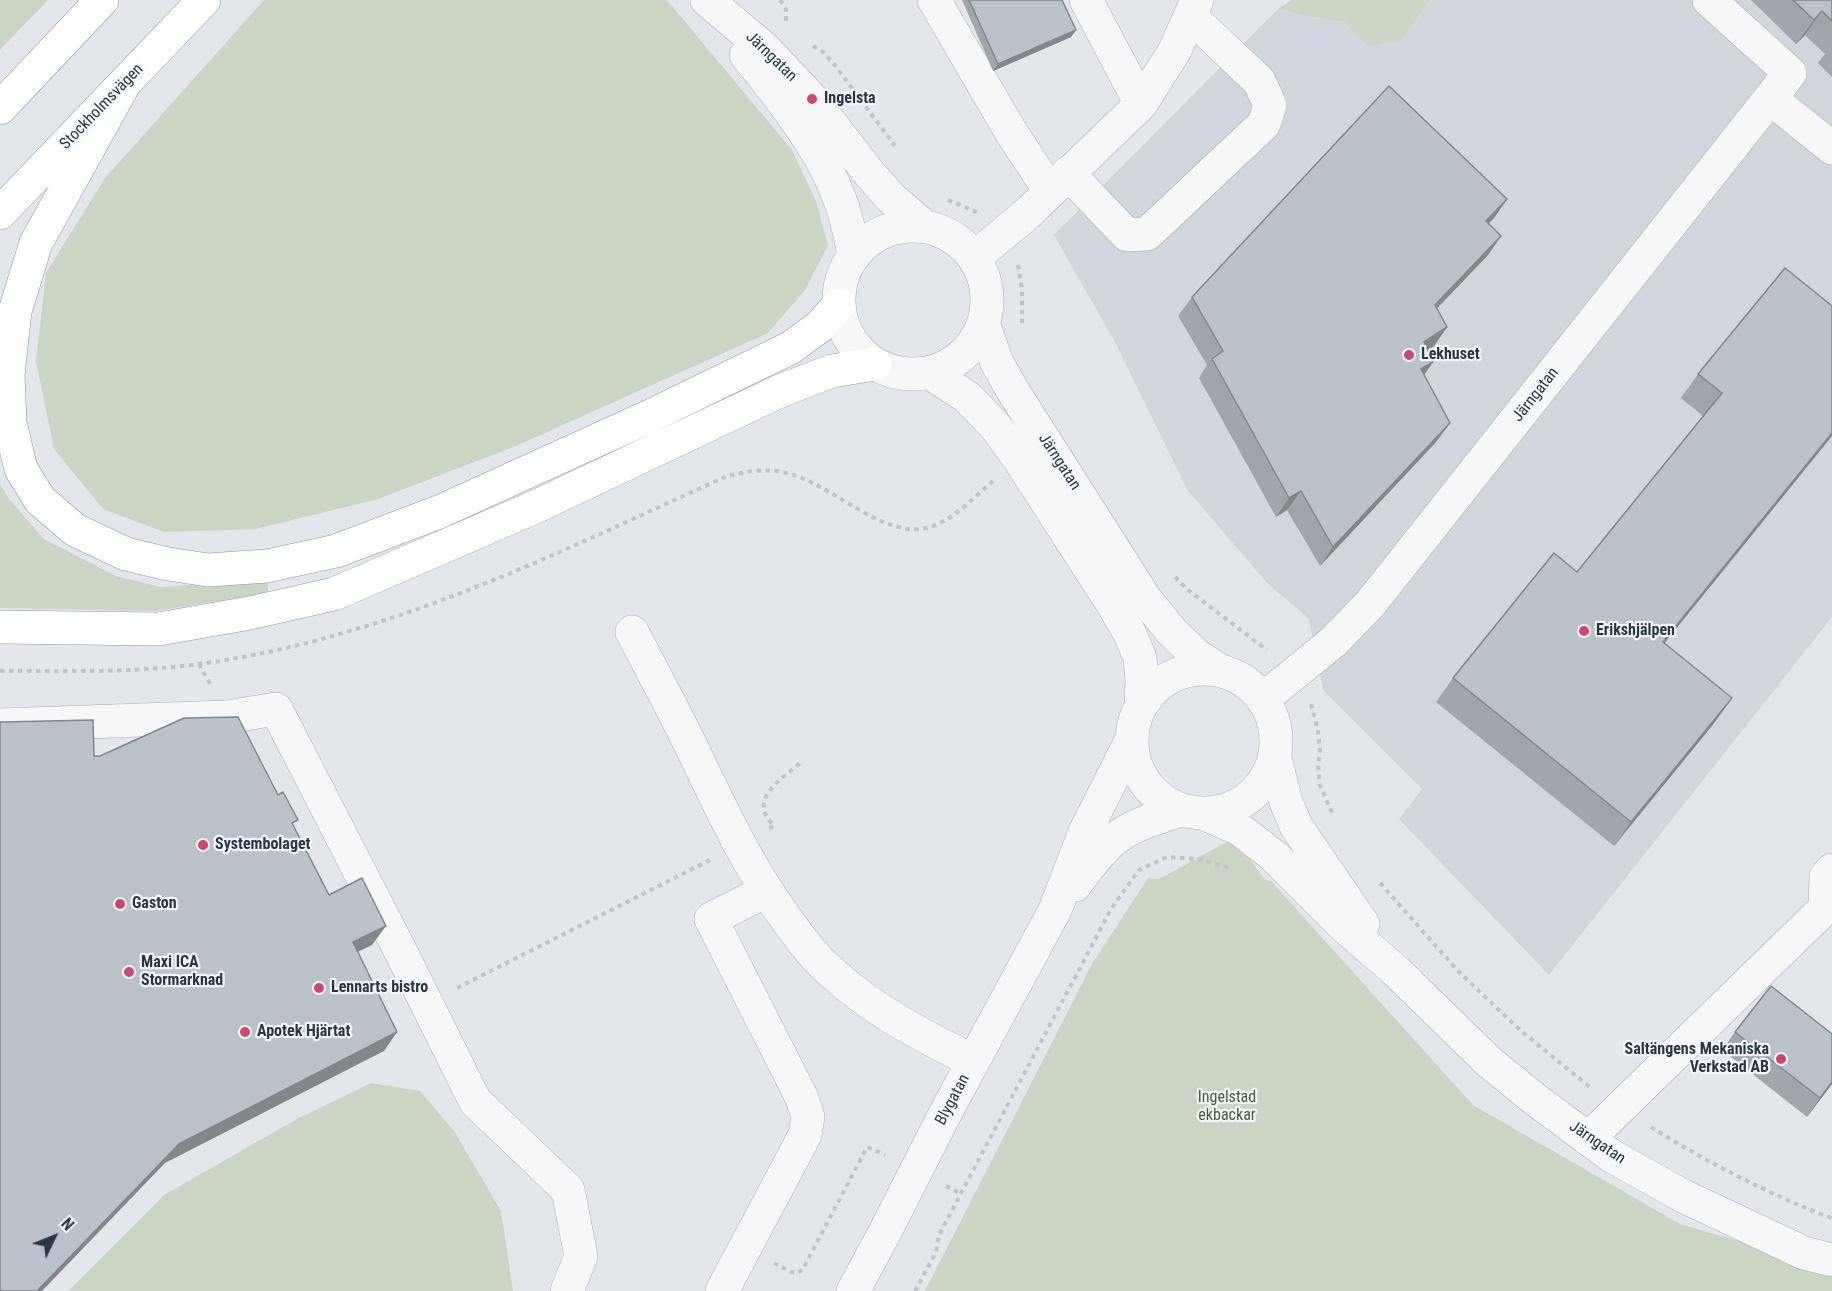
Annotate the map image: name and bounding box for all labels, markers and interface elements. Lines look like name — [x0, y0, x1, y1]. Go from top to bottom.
street label: Järngatan — [741, 28, 801, 86]
street label: Stockholmsvägen — [56, 60, 148, 154]
place label: Ingelsta — [824, 89, 876, 109]
marker: Ingelsta — [805, 92, 819, 106]
place label: Lekhuset — [1421, 345, 1480, 365]
marker: Lekhuset — [1402, 348, 1416, 362]
street label: Järngatan — [1509, 364, 1563, 426]
street label: Järngatan — [1034, 430, 1084, 494]
place label: Erikshjälpen — [1596, 621, 1675, 641]
marker: Erikshjälpen — [1577, 624, 1591, 638]
place label: Systembolaget — [215, 835, 311, 855]
marker: Systembolaget — [196, 838, 210, 852]
place label: Gaston — [132, 894, 177, 914]
marker: Gaston — [113, 897, 127, 911]
place label: Maxi ICA Stormarknad — [141, 953, 223, 991]
marker: Maxi ICA Stormarknad — [122, 965, 136, 979]
place label: Lennarts bistro — [331, 978, 428, 998]
marker: Lennarts bistro — [312, 981, 326, 995]
place label: Apotek Hjärtat — [257, 1022, 350, 1042]
marker: Apotek Hjärtat — [238, 1025, 252, 1039]
place label: Saltängens Mekaniska Verkstad AB — [1625, 1040, 1769, 1078]
marker: Saltängens Mekaniska Verkstad AB — [1774, 1052, 1788, 1066]
street label: Blygatan — [932, 1071, 974, 1129]
park label: Ingelstad ekbackar — [1198, 1088, 1256, 1126]
street label: Järngatan — [1565, 1117, 1629, 1169]
north arrow — [24, 1207, 84, 1267]
text: N — [57, 1214, 78, 1234]

